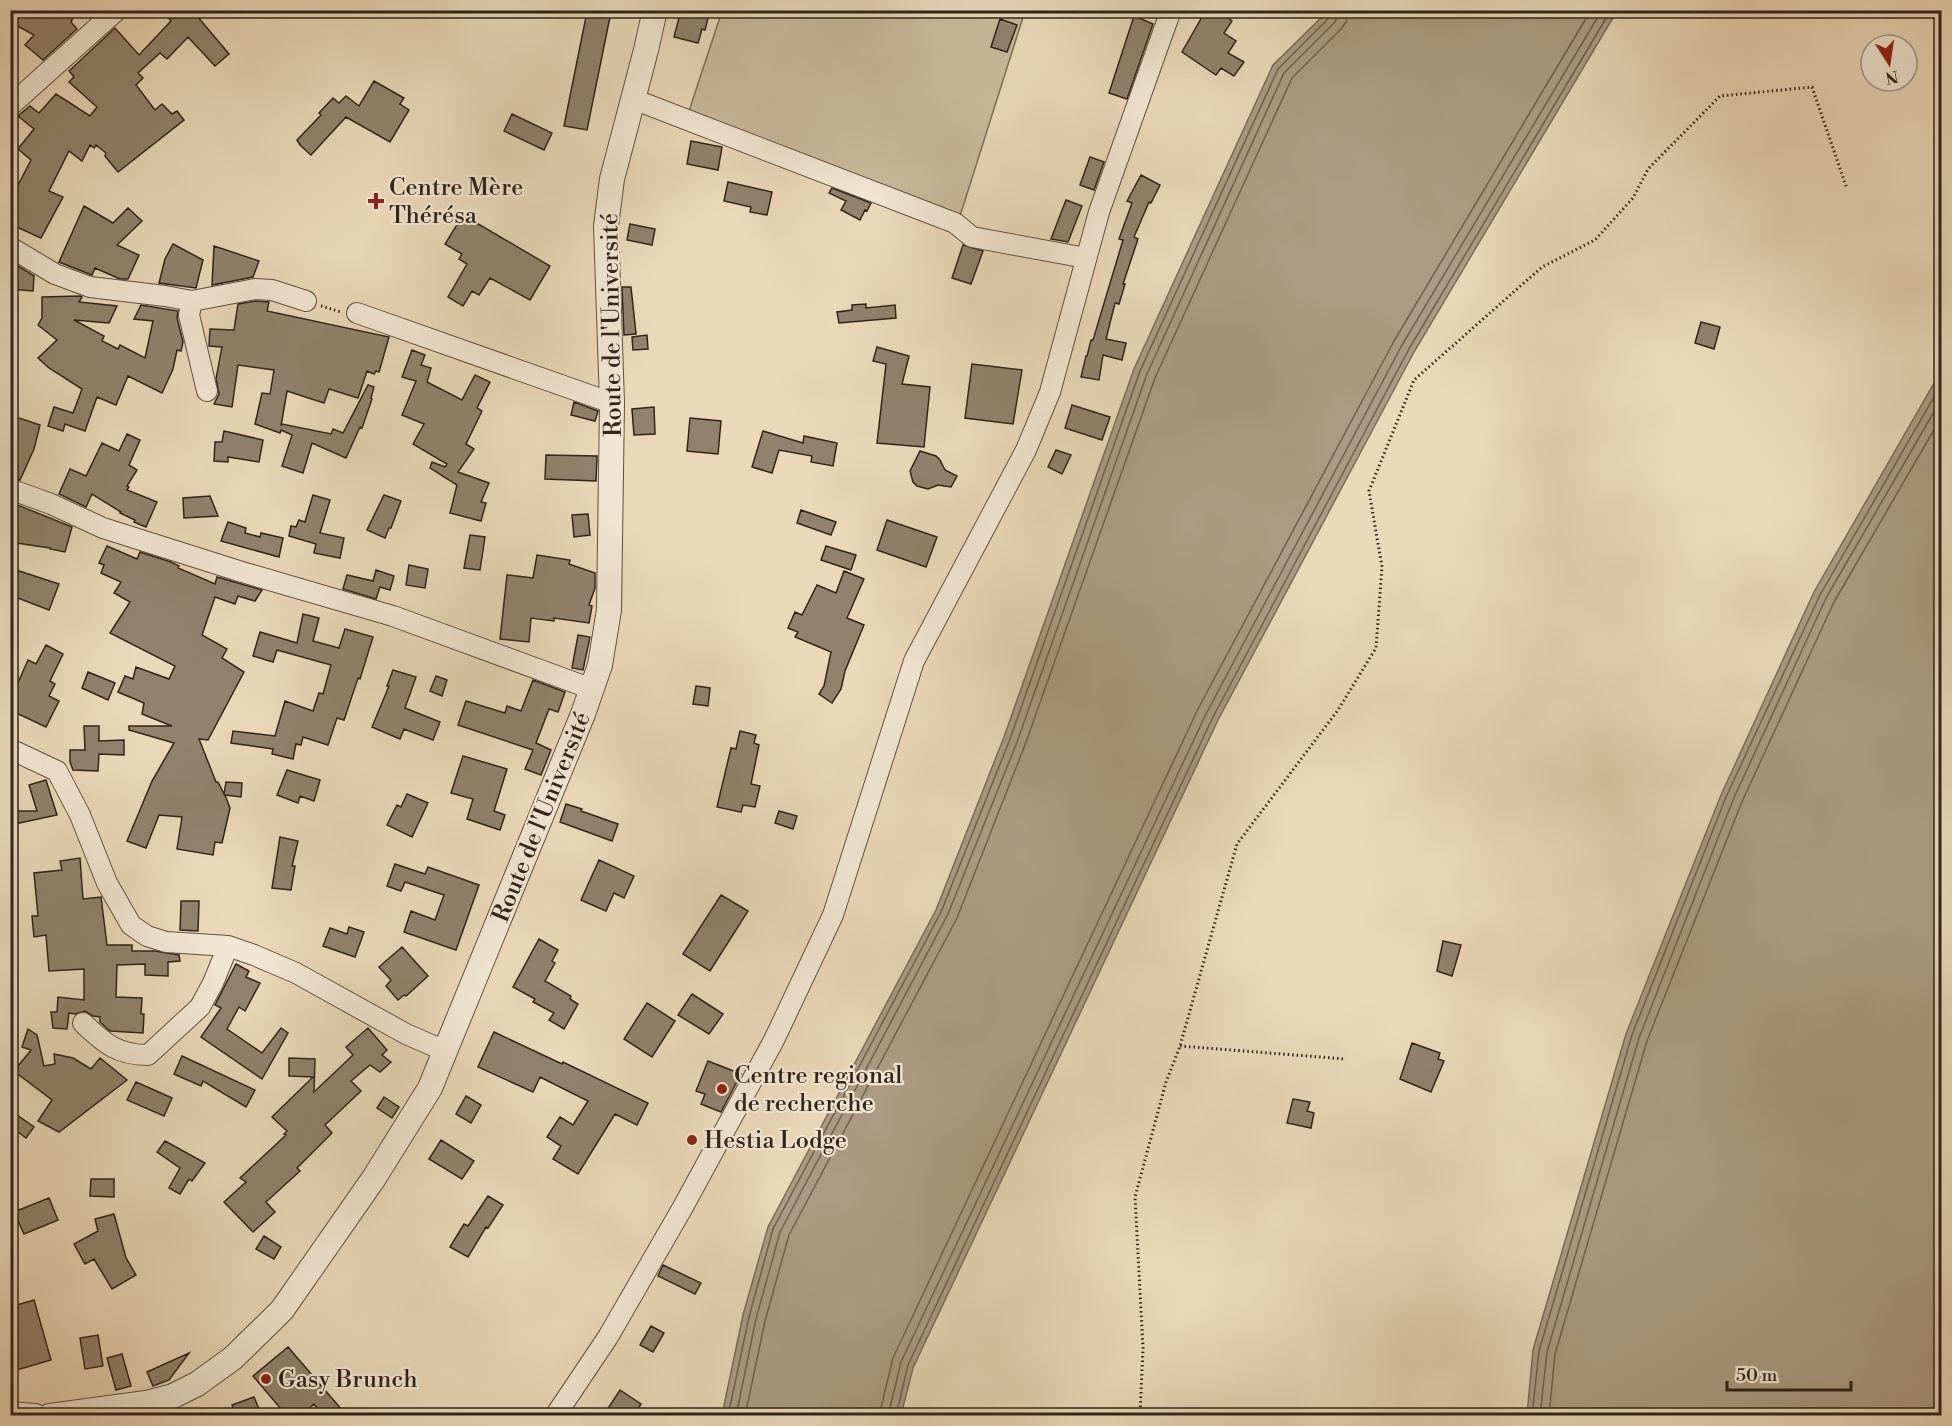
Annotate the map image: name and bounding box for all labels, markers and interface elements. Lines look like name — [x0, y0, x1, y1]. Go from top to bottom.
north arrow — [1859, 33, 1919, 93]
text: N — [1883, 66, 1900, 88]
place label: Centre Mère Thérésa — [389, 173, 523, 231]
marker: Centre Mère Thérésa — [367, 192, 385, 210]
street label: Route de l'Université — [595, 213, 629, 437]
street label: Route de l'Université — [486, 708, 598, 927]
place label: Centre regional de recherche — [734, 1061, 902, 1119]
marker: Centre regional de recherche — [715, 1082, 729, 1096]
place label: Hestia Lodge — [704, 1126, 847, 1156]
marker: Hestia Lodge — [685, 1133, 699, 1147]
scale bar — [1727, 1354, 1852, 1392]
text: 50 m — [1736, 1364, 1778, 1387]
place label: Gasy Brunch — [278, 1365, 418, 1395]
marker: Gasy Brunch — [259, 1372, 273, 1386]

